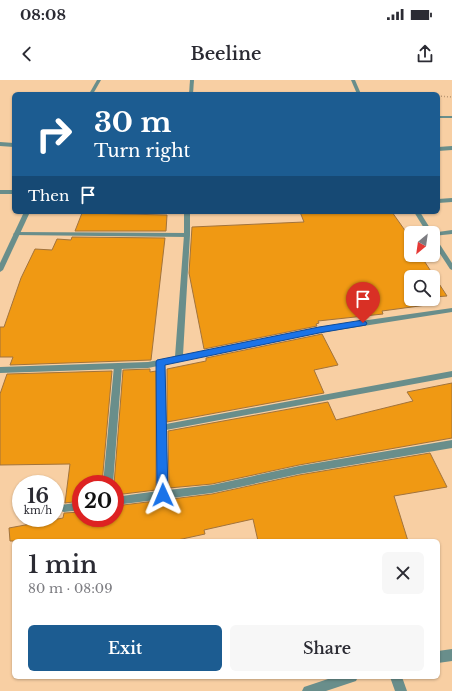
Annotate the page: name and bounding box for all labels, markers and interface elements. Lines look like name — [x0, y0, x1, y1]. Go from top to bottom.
text: 08:08 — [20, 5, 66, 24]
icon: back — [16, 43, 38, 65]
text: Beeline — [190, 43, 262, 65]
icon: share — [414, 43, 436, 65]
text: 30 m — [94, 105, 171, 140]
icon: right — [28, 108, 80, 160]
text: Turn right — [94, 140, 190, 162]
icon: arrive — [77, 184, 99, 206]
text: Then — [28, 186, 69, 205]
north arrow — [404, 226, 440, 262]
map controls — [404, 226, 440, 306]
button: search — [404, 270, 440, 306]
pin — [346, 282, 380, 323]
icon: arrive — [352, 288, 374, 310]
position arrow — [142, 474, 184, 516]
speed limit sign: 20 — [72, 475, 124, 527]
text: 16 — [27, 484, 49, 508]
text: km/h — [24, 504, 52, 517]
text: 1 min — [28, 550, 97, 579]
button: close — [382, 552, 424, 594]
text: 80 m · 08:09 — [28, 580, 113, 597]
button: Exit — [28, 625, 222, 671]
button: Share — [230, 625, 424, 671]

